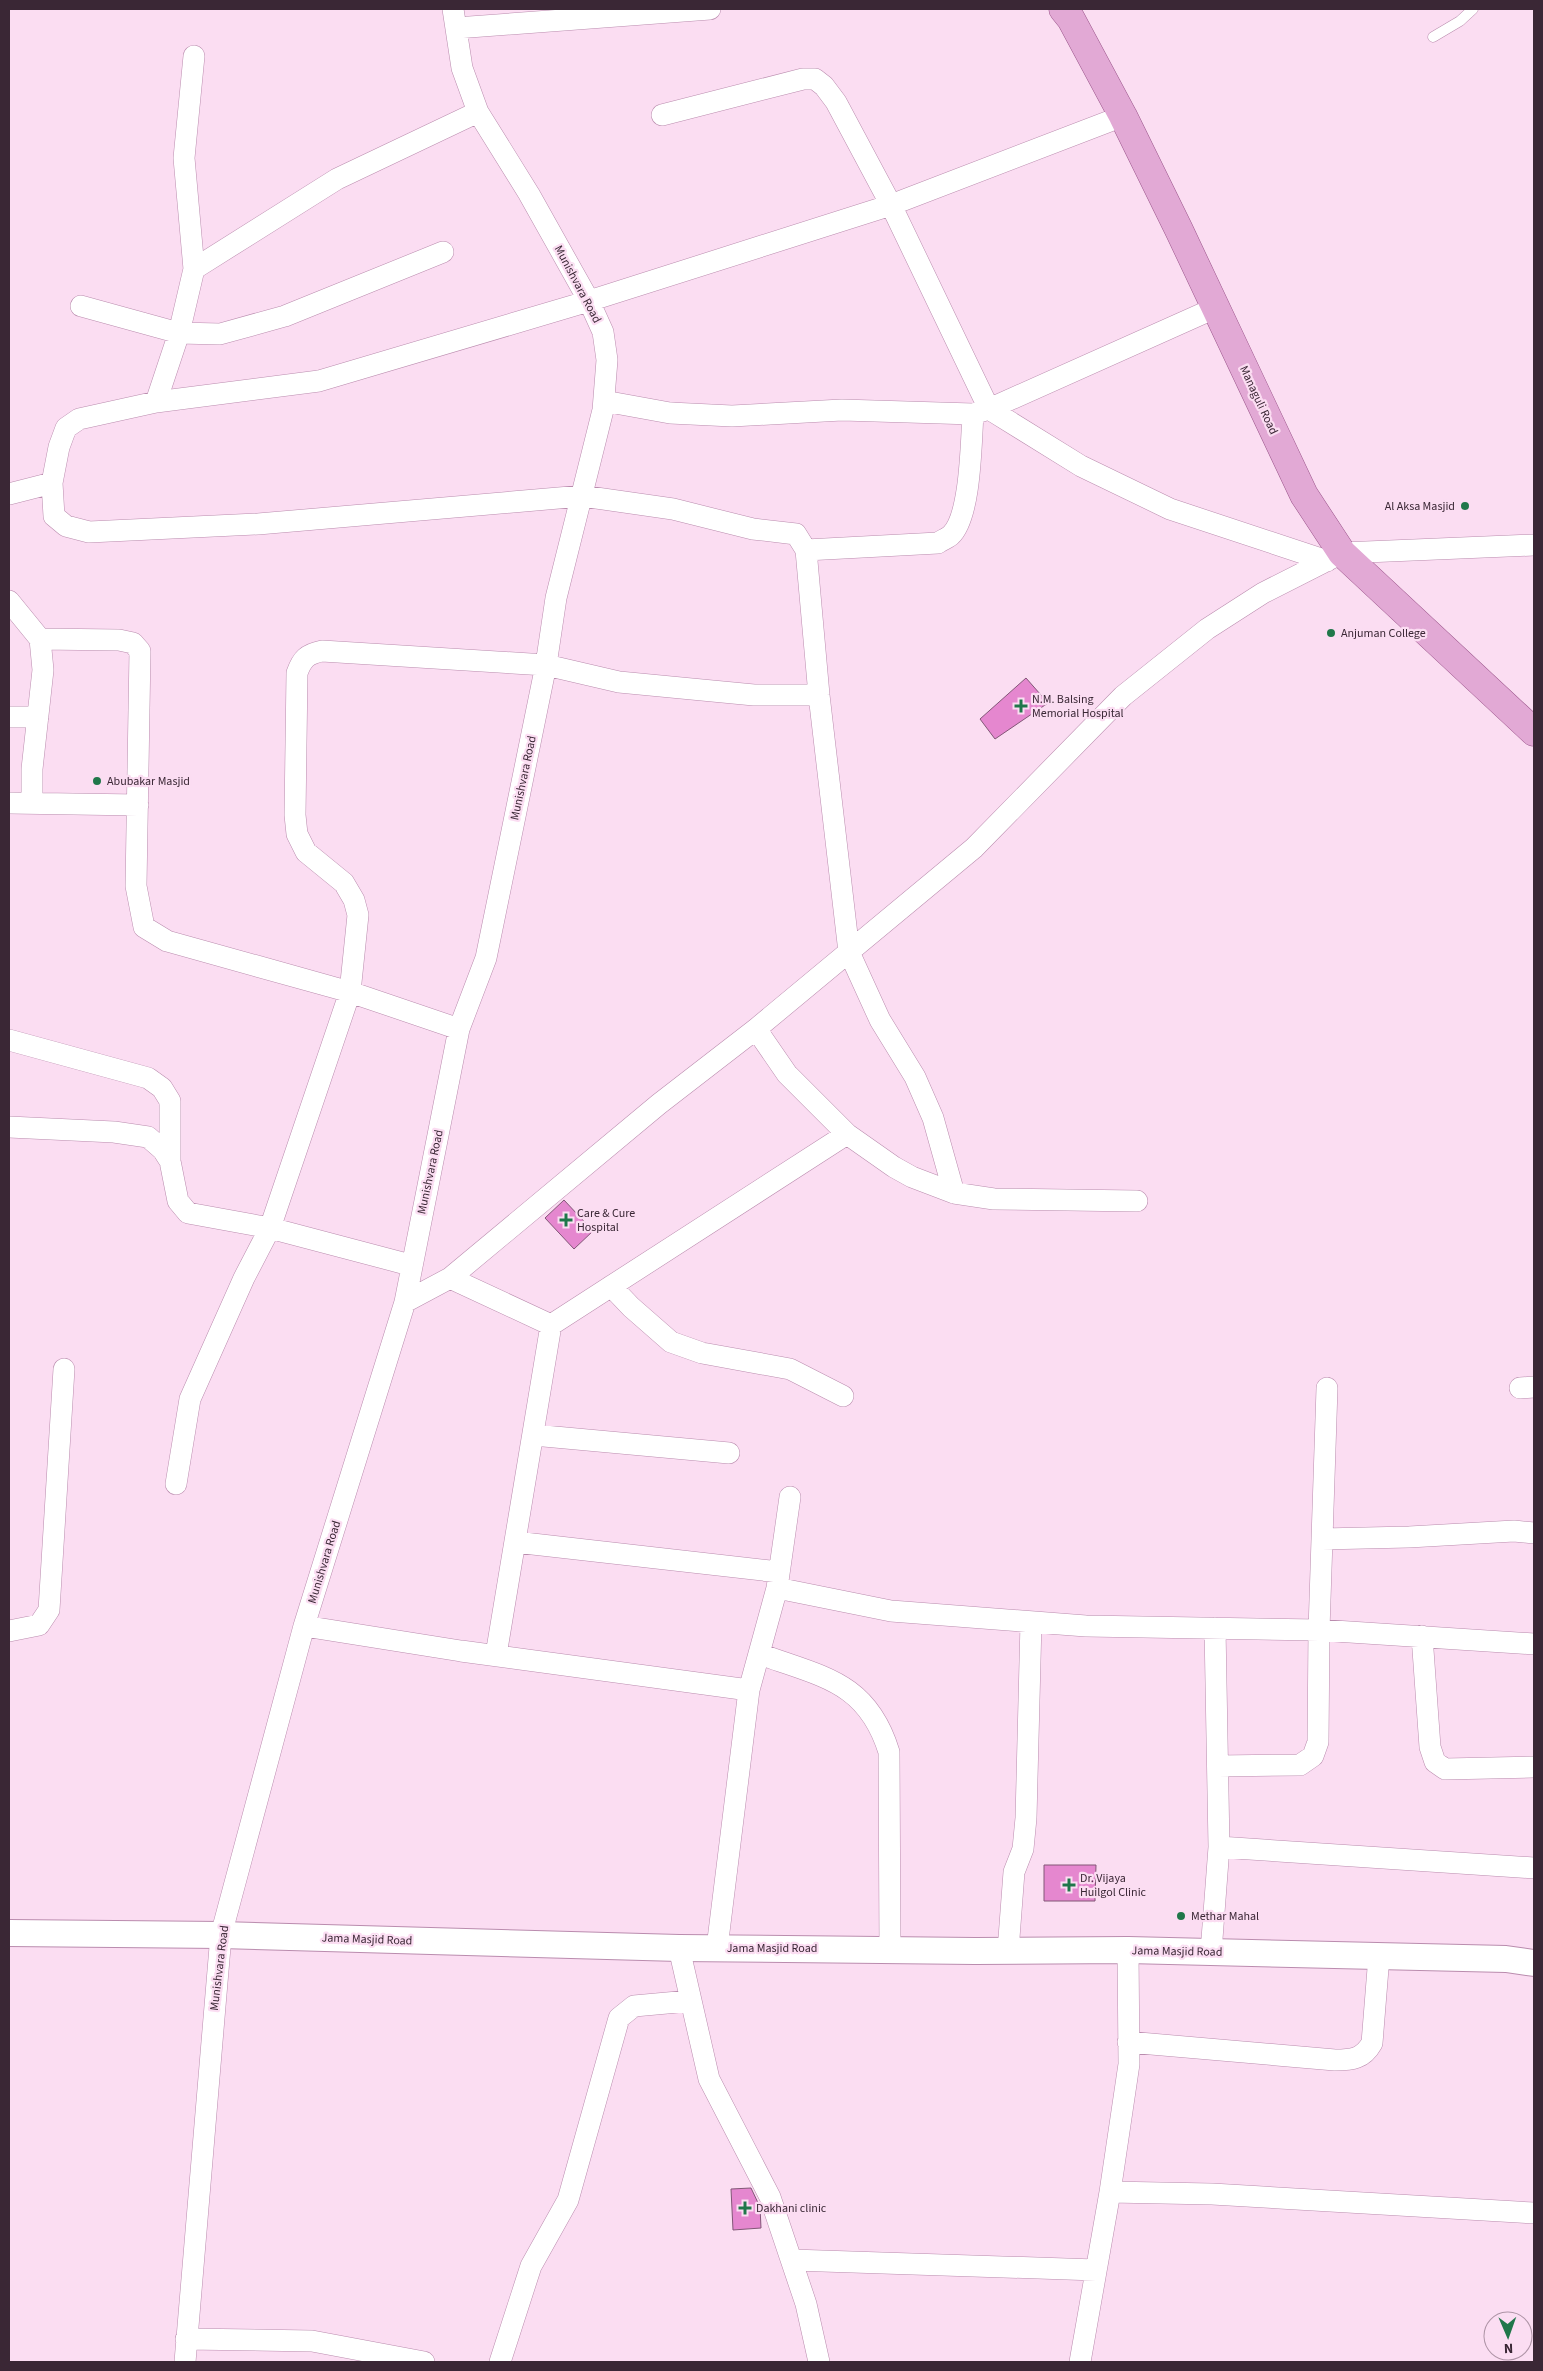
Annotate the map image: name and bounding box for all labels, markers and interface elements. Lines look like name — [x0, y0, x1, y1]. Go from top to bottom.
street label: Munishvara Road — [550, 242, 605, 326]
street label: Managuli Road — [1235, 363, 1282, 437]
place label: Al Aksa Masjid — [1385, 498, 1455, 515]
marker: Al Aksa Masjid — [1459, 500, 1471, 512]
place label: Anjuman College — [1341, 625, 1426, 642]
marker: Anjuman College — [1325, 627, 1337, 639]
place label: N.M. Balsing Memorial Hospital — [1032, 691, 1124, 722]
marker: N.M. Balsing Memorial Hospital — [1014, 699, 1028, 713]
street label: Munishvara Road — [506, 734, 541, 822]
place label: Abubakar Masjid — [107, 773, 190, 790]
marker: Abubakar Masjid — [91, 775, 103, 787]
street label: Munishvara Road — [413, 1128, 448, 1216]
place label: Care & Cure Hospital — [577, 1205, 635, 1236]
marker: Care & Cure Hospital — [559, 1213, 573, 1227]
street label: Munishvara Road — [304, 1519, 345, 1606]
place label: Dr. Vijaya Huilgol Clinic — [1080, 1870, 1147, 1901]
marker: Dr. Vijaya Huilgol Clinic — [1062, 1878, 1076, 1892]
place label: Methar Mahal — [1191, 1908, 1259, 1925]
marker: Methar Mahal — [1175, 1910, 1187, 1922]
street label: Munishvara Road — [206, 1924, 233, 2012]
street label: Jama Masjid Road — [321, 1929, 413, 1950]
street label: Jama Masjid Road — [727, 1940, 817, 1957]
street label: Jama Masjid Road — [1131, 1942, 1222, 1961]
place label: Dakhani clinic — [756, 2200, 827, 2217]
marker: Dakhani clinic — [738, 2201, 752, 2215]
north arrow — [1483, 2311, 1533, 2361]
text: N — [1503, 2338, 1513, 2358]

